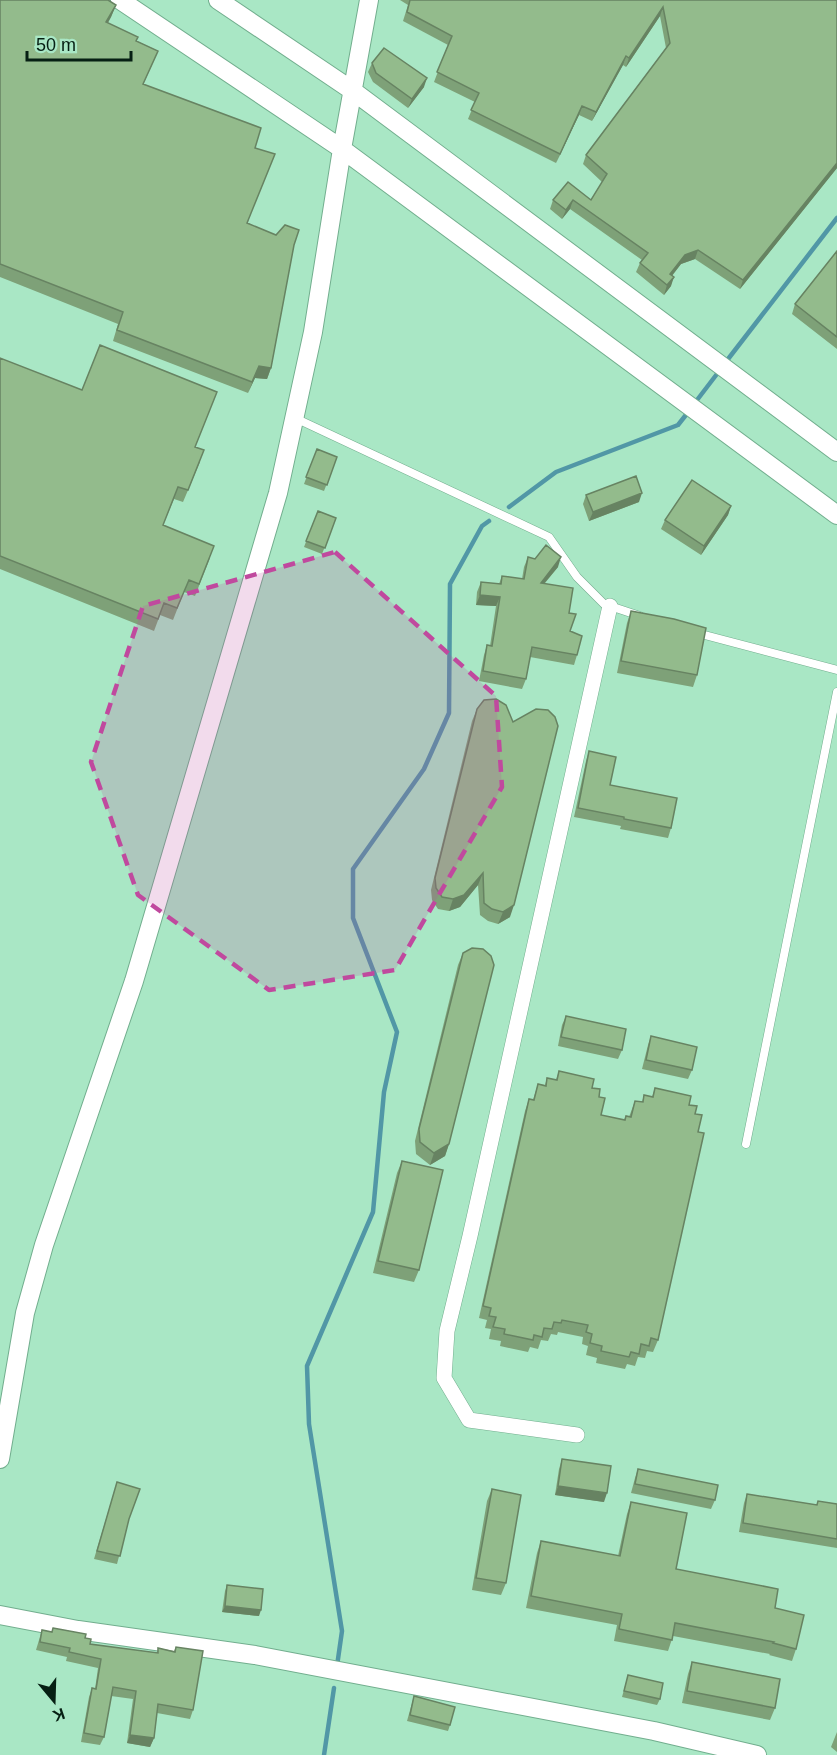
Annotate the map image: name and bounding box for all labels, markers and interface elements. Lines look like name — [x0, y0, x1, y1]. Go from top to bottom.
scale bar — [27, 24, 130, 62]
text: 50 m — [36, 35, 76, 55]
north arrow — [24, 1671, 84, 1731]
text: K — [50, 1705, 67, 1725]

